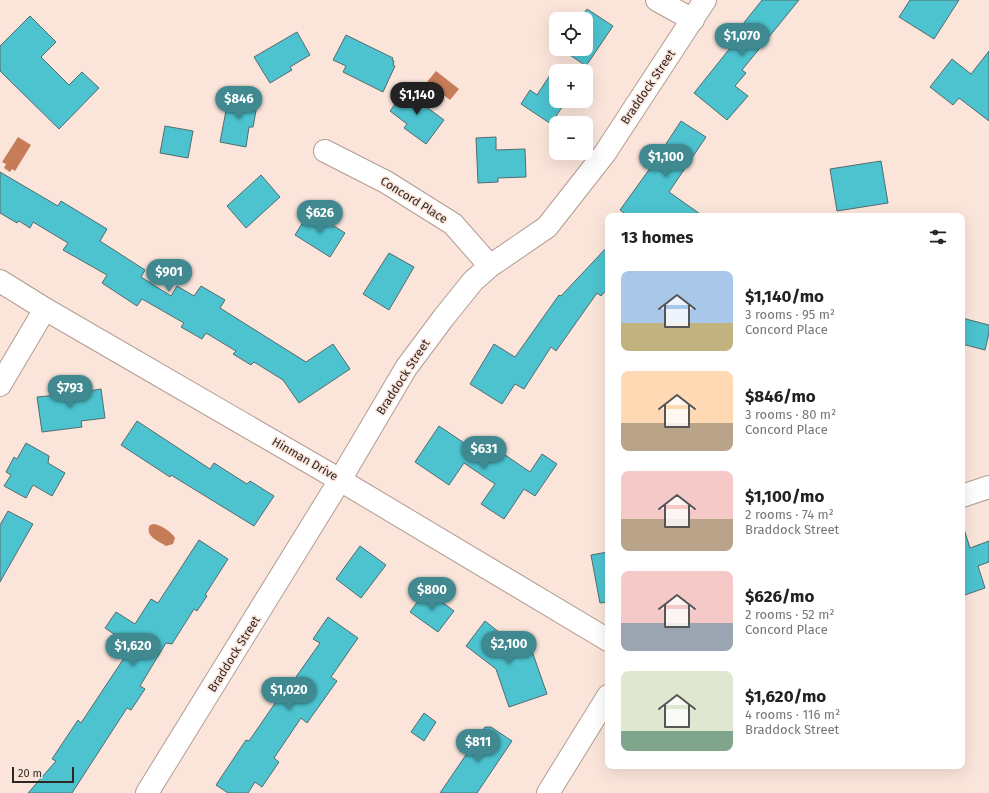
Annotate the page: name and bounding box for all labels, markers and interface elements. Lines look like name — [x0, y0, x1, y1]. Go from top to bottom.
map controls — [549, 12, 593, 160]
button: locate — [549, 12, 593, 56]
pin: $1,070 — [709, 23, 775, 57]
text: $1,070 — [724, 28, 760, 43]
street label: Braddock Street — [618, 46, 679, 127]
button: + — [549, 64, 593, 108]
pin: $1,140 — [384, 82, 450, 116]
pin: $846 — [215, 86, 263, 120]
text: $1,140 — [399, 87, 435, 102]
text: $846 — [224, 91, 254, 106]
button: − — [549, 116, 593, 160]
pin: $1,100 — [633, 144, 699, 178]
text: $1,100 — [648, 149, 684, 164]
street label: Concord Place — [378, 174, 450, 226]
pin: $626 — [296, 200, 344, 234]
text: $626 — [306, 205, 334, 220]
icon: filters — [927, 226, 949, 248]
text: 13 homes — [621, 227, 693, 248]
pin: $901 — [145, 259, 193, 293]
text: $901 — [155, 264, 183, 279]
text: $1,140/mo — [745, 286, 824, 307]
icon: home — [653, 287, 701, 335]
text: 3 rooms · 95 m² — [745, 307, 835, 322]
text: Concord Place — [745, 322, 828, 337]
street label: Braddock Street — [373, 336, 433, 417]
pin: $793 — [46, 375, 94, 409]
text: $793 — [57, 380, 83, 395]
text: $846/mo — [745, 386, 816, 407]
icon: home — [653, 387, 701, 435]
text: 3 rooms · 80 m² — [745, 407, 836, 422]
text: Concord Place — [745, 422, 828, 437]
street label: Hinman Drive — [270, 435, 340, 483]
pin: $631 — [460, 436, 508, 470]
text: $631 — [471, 441, 497, 456]
text: $1,100/mo — [745, 486, 824, 507]
icon: home — [653, 487, 701, 535]
text: 2 rooms · 74 m² — [745, 507, 834, 522]
text: Braddock Street — [745, 522, 839, 537]
pin: $800 — [408, 577, 456, 611]
text: $800 — [417, 582, 447, 597]
text: $626/mo — [745, 586, 814, 607]
icon: home — [653, 587, 701, 635]
text: 2 rooms · 52 m² — [745, 607, 834, 622]
street label: Braddock Street — [205, 613, 263, 695]
text: Concord Place — [745, 622, 828, 637]
pin: $2,100 — [476, 631, 542, 665]
pin: $1,620 — [100, 633, 166, 667]
text: $2,100 — [491, 636, 527, 651]
text: $1,620 — [114, 638, 152, 653]
pin: $1,020 — [256, 677, 322, 711]
text: $1,020 — [270, 682, 308, 697]
text: $1,620/mo — [745, 686, 826, 707]
icon: home — [653, 687, 701, 735]
text: 4 rooms · 116 m² — [745, 707, 840, 722]
text: Braddock Street — [745, 722, 839, 737]
pin: $811 — [454, 729, 502, 763]
text: $811 — [465, 734, 491, 749]
scale bar — [12, 765, 74, 784]
text: 20 m — [18, 767, 42, 780]

